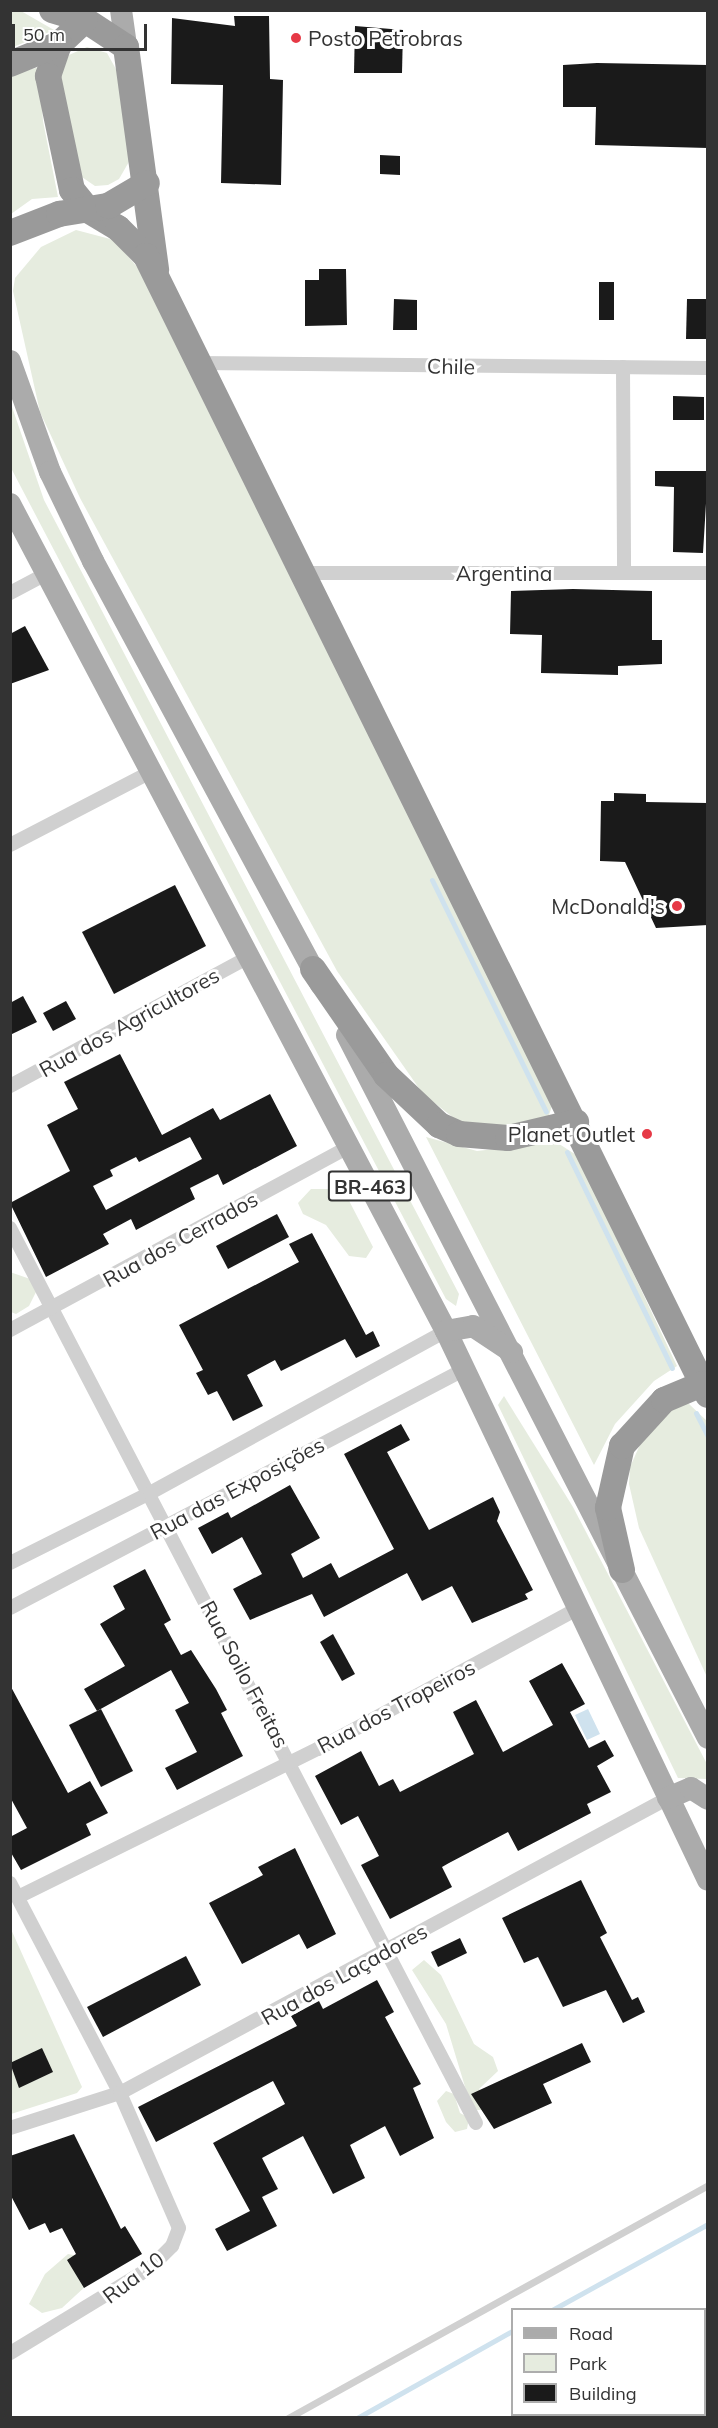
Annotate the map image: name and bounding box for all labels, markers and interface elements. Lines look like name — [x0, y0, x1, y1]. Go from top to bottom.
scale bar — [15, 12, 150, 50]
text: 50 m — [23, 23, 65, 46]
place label: Posto Petrobras — [308, 25, 463, 51]
marker: Posto Petrobras — [289, 31, 303, 45]
street label: Chile — [427, 353, 475, 379]
street label: Argentina — [456, 560, 552, 586]
place label: McDonald's — [551, 893, 665, 919]
marker: McDonald's — [670, 899, 684, 913]
street label: Rua dos Agricultores — [35, 962, 223, 1082]
place label: Planet Outlet — [508, 1121, 635, 1147]
marker: Planet Outlet — [640, 1127, 654, 1141]
road number: BR-463 — [326, 1169, 413, 1203]
street label: Rua dos Cerrados — [98, 1186, 262, 1292]
street label: Rua das Exposições — [146, 1431, 328, 1545]
street label: Rua Soilo Freitas — [196, 1596, 294, 1752]
street label: Rua dos Tropeiros — [313, 1654, 479, 1758]
street label: Rua dos Laçadores — [257, 1918, 431, 2030]
street label: Rua 10 — [97, 2246, 169, 2308]
legend — [511, 2308, 706, 2416]
text: Road — [569, 2322, 613, 2345]
text: Park — [569, 2352, 607, 2375]
text: Building — [569, 2382, 637, 2405]

